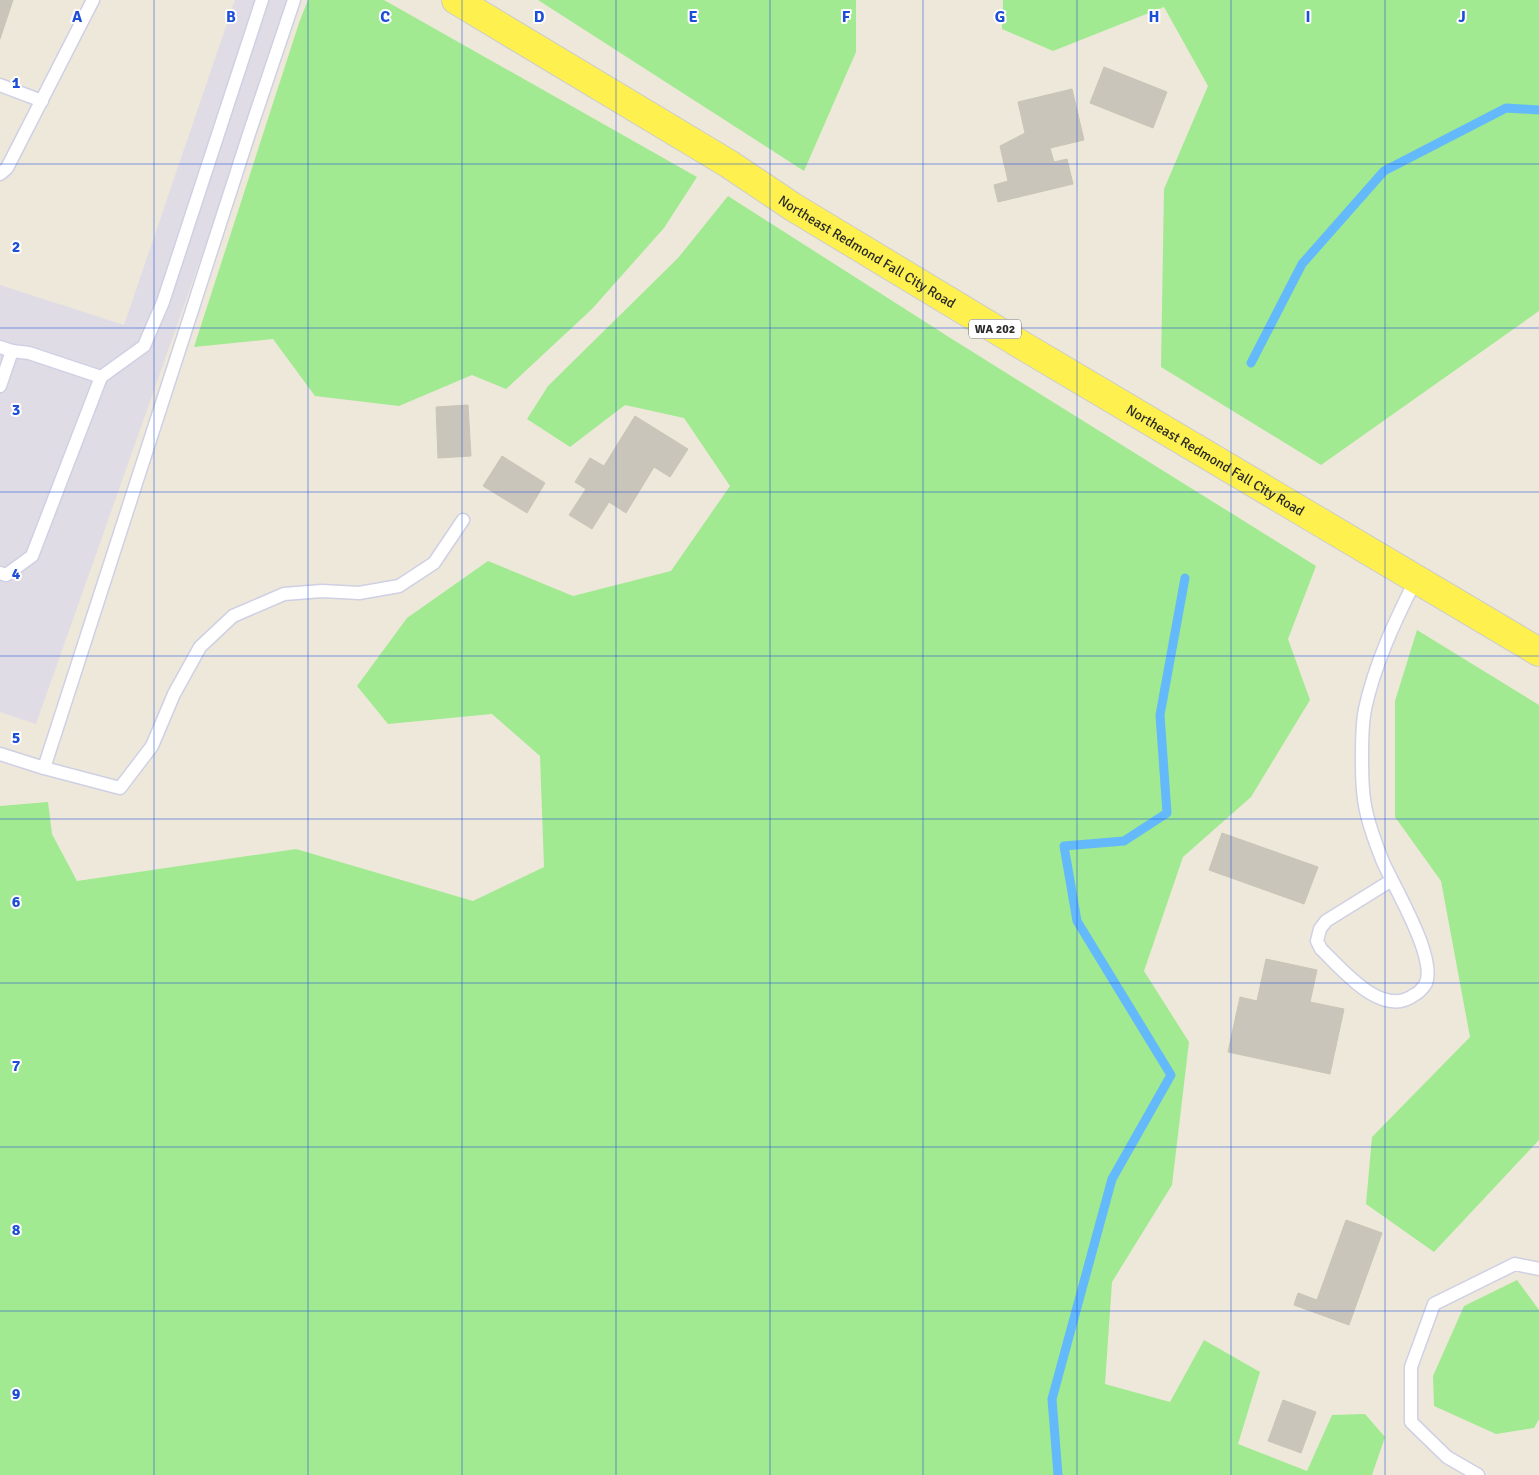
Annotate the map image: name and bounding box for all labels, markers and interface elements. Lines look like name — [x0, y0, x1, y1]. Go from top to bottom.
text: A — [72, 7, 83, 27]
text: B — [226, 7, 236, 27]
text: C — [380, 7, 390, 27]
text: D — [534, 7, 545, 27]
text: E — [688, 7, 698, 27]
text: F — [842, 7, 851, 27]
text: G — [995, 7, 1005, 27]
text: H — [1149, 7, 1159, 27]
text: I — [1305, 7, 1311, 27]
text: J — [1458, 7, 1466, 27]
text: 1 — [12, 73, 21, 93]
street label: Northeast Redmond Fall City Road — [775, 192, 959, 312]
text: 2 — [12, 237, 20, 257]
road number: WA 202 — [969, 320, 1021, 338]
text: 3 — [12, 400, 20, 420]
street label: Northeast Redmond Fall City Road — [1123, 401, 1307, 520]
text: 4 — [12, 564, 21, 584]
text: 5 — [12, 728, 20, 748]
text: 6 — [12, 892, 21, 912]
text: 7 — [12, 1056, 21, 1076]
text: 8 — [12, 1220, 21, 1240]
text: 9 — [12, 1384, 21, 1404]

